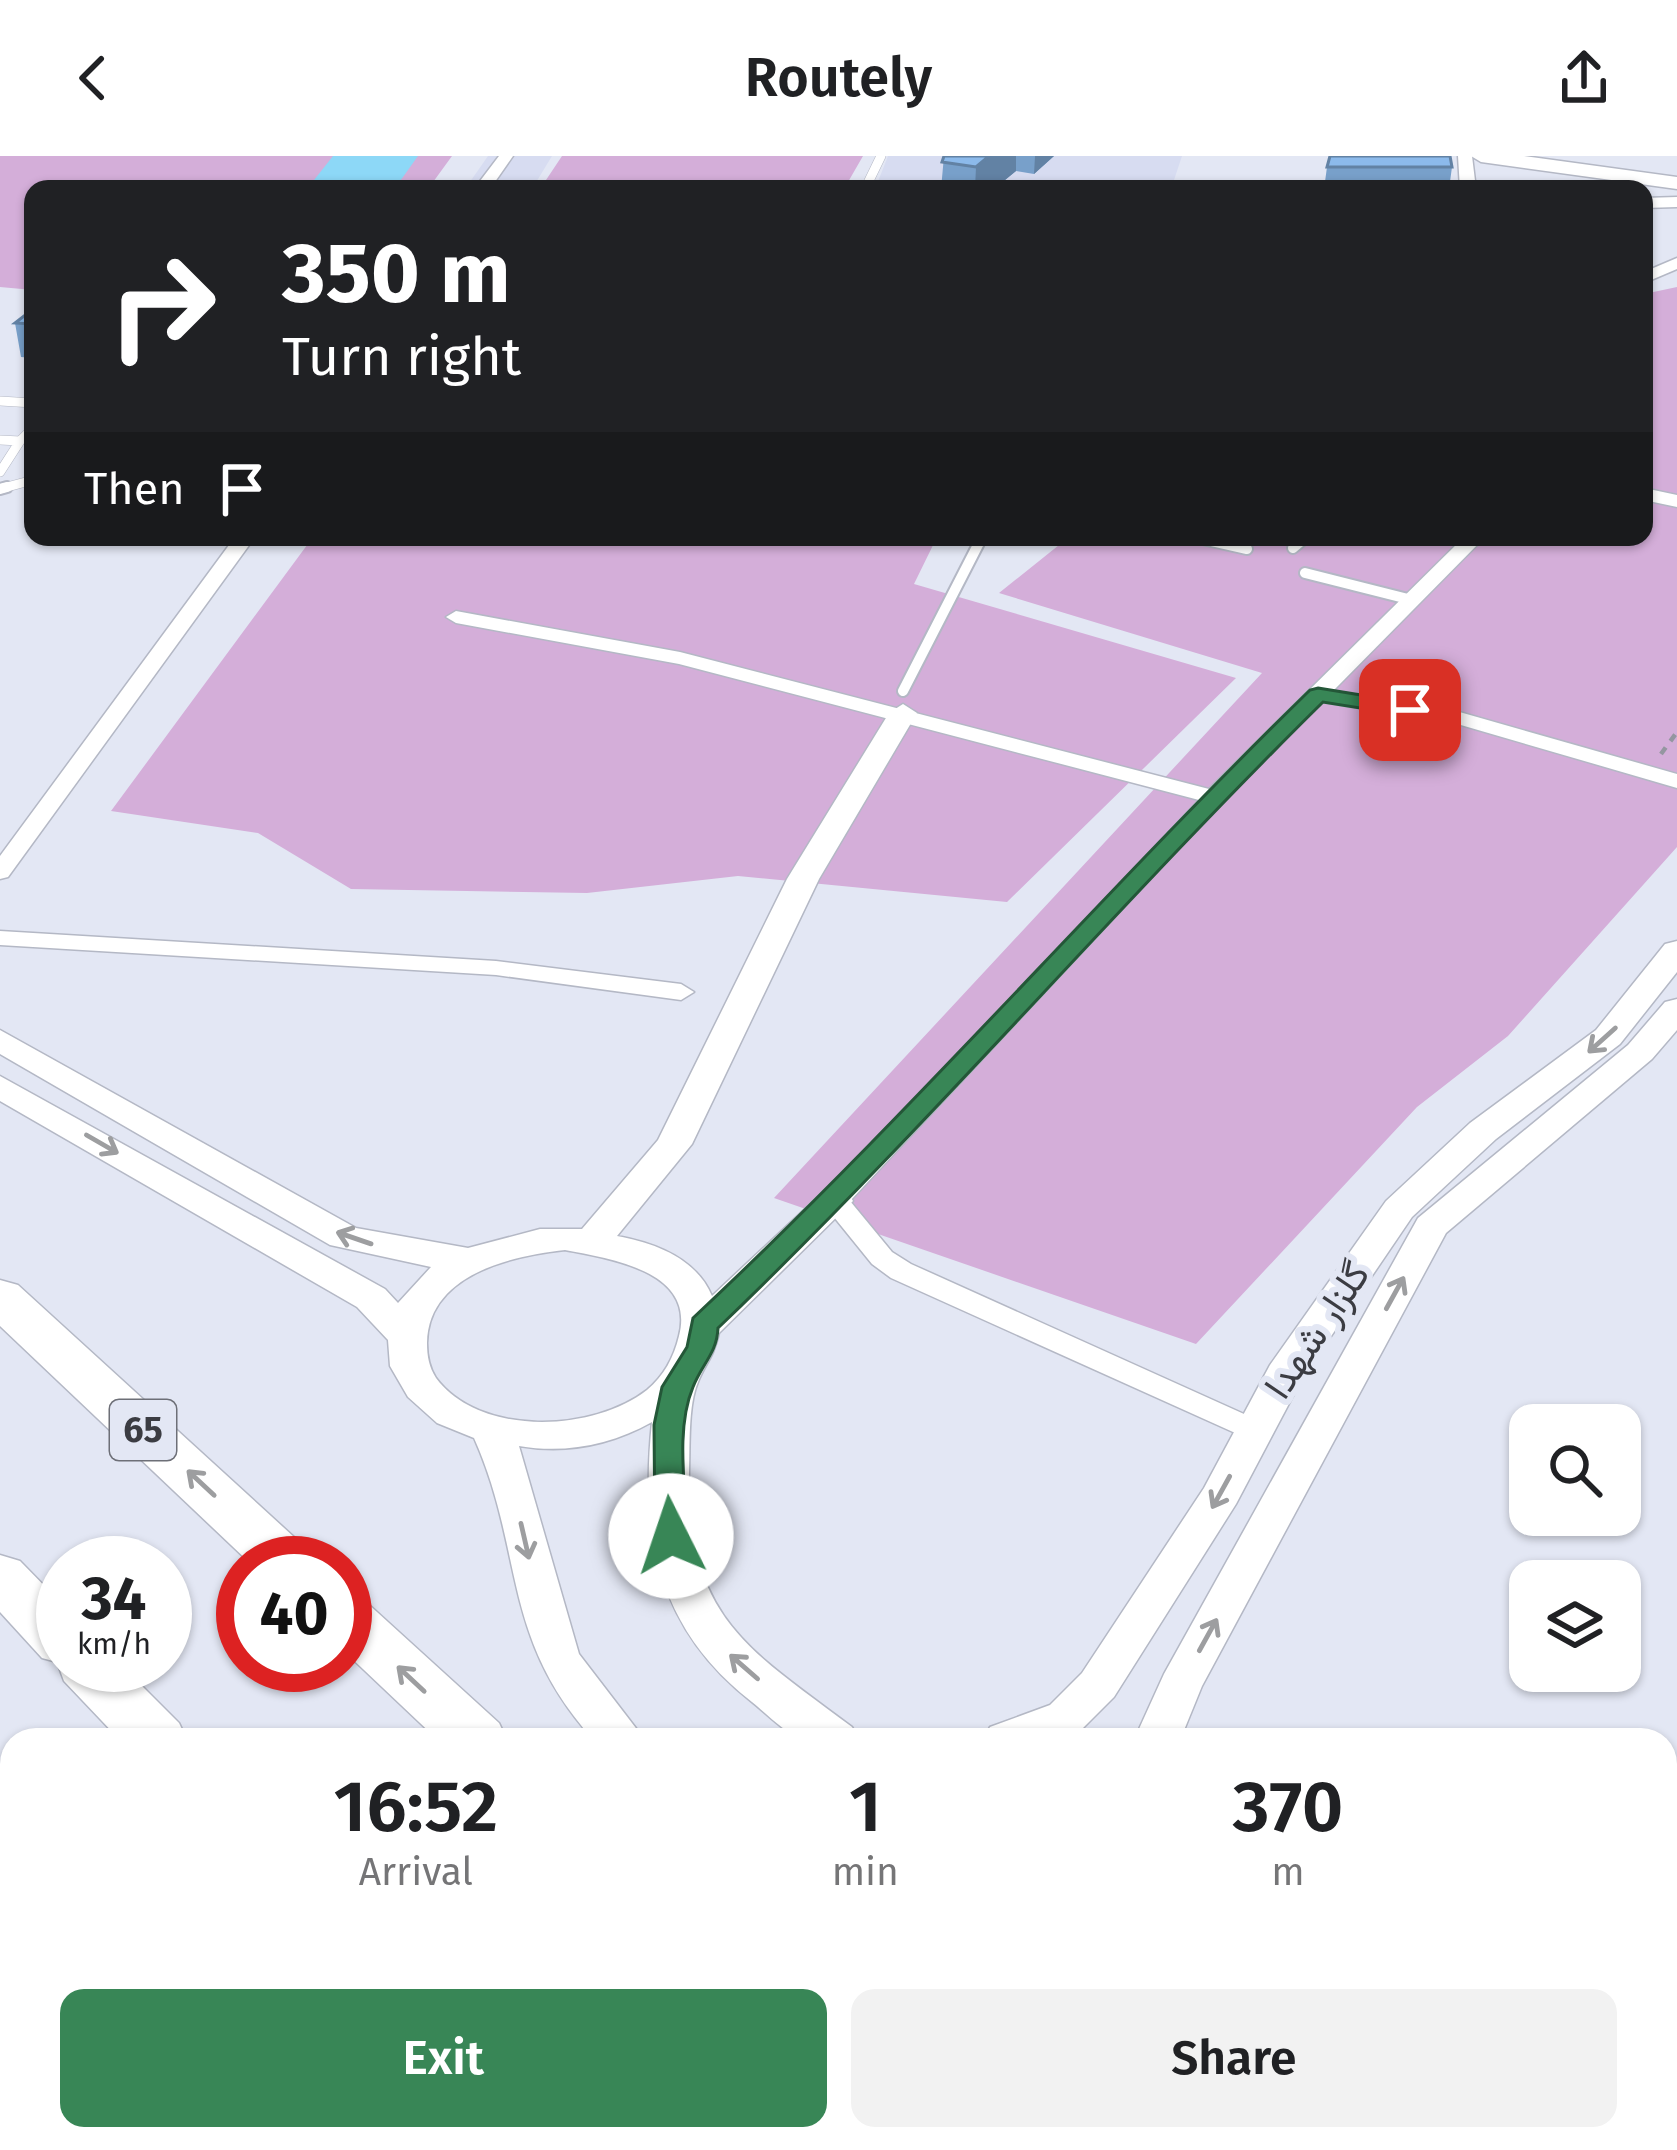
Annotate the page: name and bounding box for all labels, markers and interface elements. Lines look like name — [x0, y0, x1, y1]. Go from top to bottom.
icon: back — [60, 45, 126, 111]
icon: share — [1551, 45, 1617, 111]
text: Routely — [745, 46, 932, 110]
text: 350 m — [282, 223, 511, 324]
icon: right — [84, 228, 240, 384]
text: Turn right — [282, 325, 521, 389]
icon: arrive — [209, 456, 275, 522]
text: Then — [84, 462, 185, 516]
pin — [1359, 659, 1461, 761]
icon: arrive — [1377, 677, 1443, 743]
one-way arrow — [1587, 1025, 1617, 1053]
one-way arrow — [83, 1132, 118, 1156]
one-way arrow — [336, 1226, 373, 1247]
street label: گلزار شهدا — [1255, 1253, 1380, 1408]
one-way arrow — [1384, 1276, 1407, 1311]
road number: 65 — [110, 1400, 176, 1460]
map controls — [1509, 1404, 1641, 1692]
button: search — [1509, 1404, 1641, 1536]
one-way arrow — [186, 1470, 216, 1498]
position arrow — [608, 1473, 734, 1599]
one-way arrow — [1208, 1474, 1232, 1509]
one-way arrow — [515, 1521, 538, 1559]
speed limit sign: 40 — [216, 1536, 372, 1692]
button: layers — [1509, 1560, 1641, 1692]
text: 34 — [82, 1563, 146, 1635]
one-way arrow — [1197, 1618, 1220, 1653]
text: km/h — [77, 1626, 151, 1662]
one-way arrow — [729, 1654, 760, 1682]
one-way arrow — [397, 1665, 426, 1693]
text: 16:52 — [334, 1764, 498, 1850]
text: 1 — [849, 1764, 882, 1850]
text: 370 — [1233, 1764, 1343, 1850]
text: Arrival — [359, 1849, 473, 1895]
text: min — [832, 1849, 899, 1895]
text: m — [1271, 1849, 1305, 1895]
button: Exit — [60, 1989, 827, 2127]
button: Share — [851, 1989, 1617, 2127]

